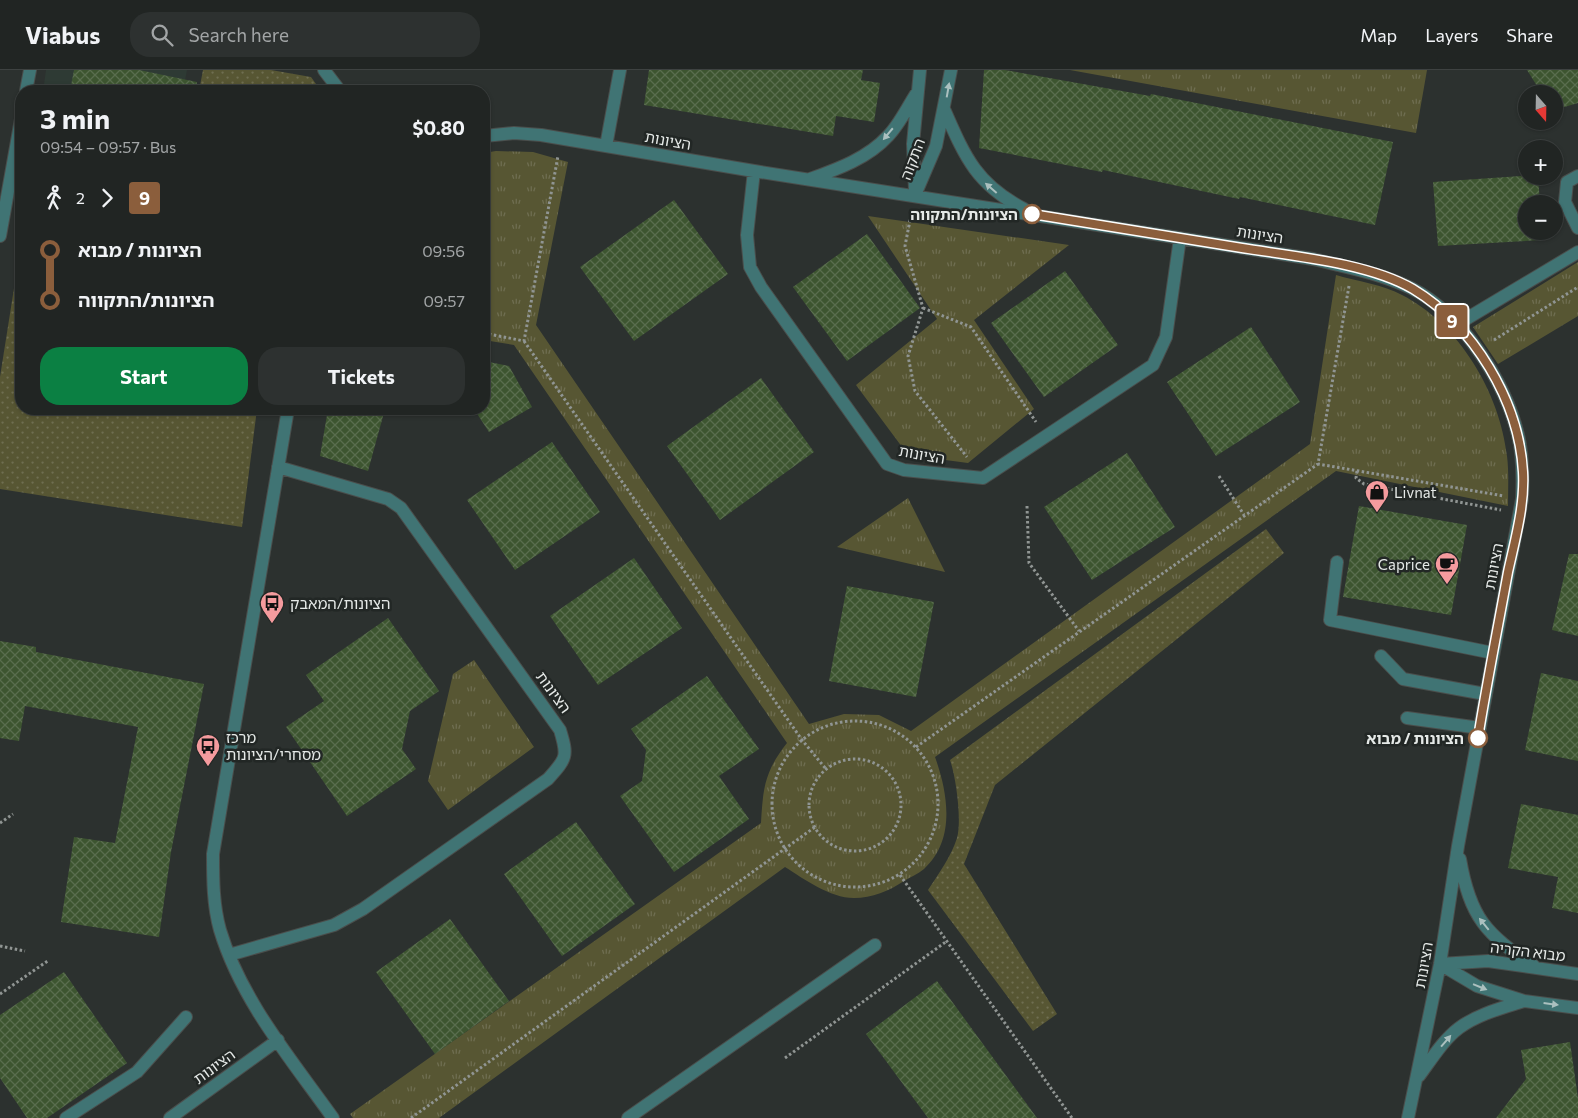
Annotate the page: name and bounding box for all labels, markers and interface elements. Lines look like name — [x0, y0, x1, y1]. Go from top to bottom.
search box — [130, 12, 480, 57]
text: Viabus — [25, 20, 100, 49]
icon: search — [148, 21, 176, 49]
text: Search here — [188, 23, 289, 46]
text: Map — [1360, 24, 1397, 46]
text: Layers — [1425, 24, 1478, 46]
text: Share — [1506, 24, 1553, 46]
one-way arrow — [944, 81, 952, 97]
north arrow — [1518, 85, 1562, 130]
map controls — [1518, 85, 1563, 240]
text: 3 min — [40, 101, 110, 135]
text: $0.80 — [413, 116, 465, 139]
street label: הציונות — [643, 127, 693, 153]
one-way arrow — [883, 128, 894, 141]
street label: התקוה — [896, 136, 928, 182]
text: 09:54 – 09:57 · Bus — [40, 137, 176, 156]
button: + — [1518, 140, 1563, 185]
one-way arrow — [985, 182, 998, 193]
icon: walk — [40, 184, 68, 212]
icon: forward — [93, 184, 121, 212]
text: 9 — [139, 187, 150, 209]
text: 2 — [76, 188, 85, 207]
button: − — [1518, 195, 1563, 240]
marker: הציונות/התקווה — [1022, 204, 1042, 224]
place label: הציונות/התקווה — [910, 205, 1018, 223]
street label: הציונות — [1235, 221, 1285, 247]
text: הציונות / מבוא — [78, 238, 202, 261]
text: 09:56 — [422, 241, 465, 260]
text: הציונות/התקווה — [78, 288, 215, 311]
text: 09:57 — [423, 291, 465, 310]
line badge: 9 — [1436, 305, 1468, 337]
text: 9 — [1446, 310, 1458, 332]
button: Start — [40, 347, 248, 405]
button: Tickets — [258, 347, 465, 405]
street label: הציונות — [897, 441, 947, 467]
shop icon: Livnat — [1364, 479, 1390, 513]
place label: Livnat — [1394, 483, 1437, 501]
street label: הציונות — [1480, 541, 1506, 591]
cafe icon: Caprice — [1434, 551, 1460, 585]
place label: Caprice — [1378, 555, 1430, 573]
bus stop icon: הציונות/המאבק — [259, 590, 285, 624]
place label: הציונות/המאבק — [290, 594, 390, 612]
street label: הציונות — [533, 668, 575, 716]
place label: מרכז מסחרי/הציונות — [226, 728, 321, 763]
marker: הציונות / מבוא — [1468, 728, 1488, 748]
place label: הציונות / מבוא — [1366, 729, 1464, 747]
bus stop icon: מרכז מסחרי/הציונות — [195, 733, 221, 767]
one-way arrow — [1478, 918, 1489, 931]
street label: מבוא הקריה — [1489, 937, 1567, 965]
street label: הציונות — [1410, 940, 1436, 990]
one-way arrow — [1473, 983, 1488, 991]
one-way arrow — [1543, 1000, 1559, 1008]
one-way arrow — [1440, 1036, 1452, 1048]
street label: הציונות — [190, 1045, 238, 1087]

